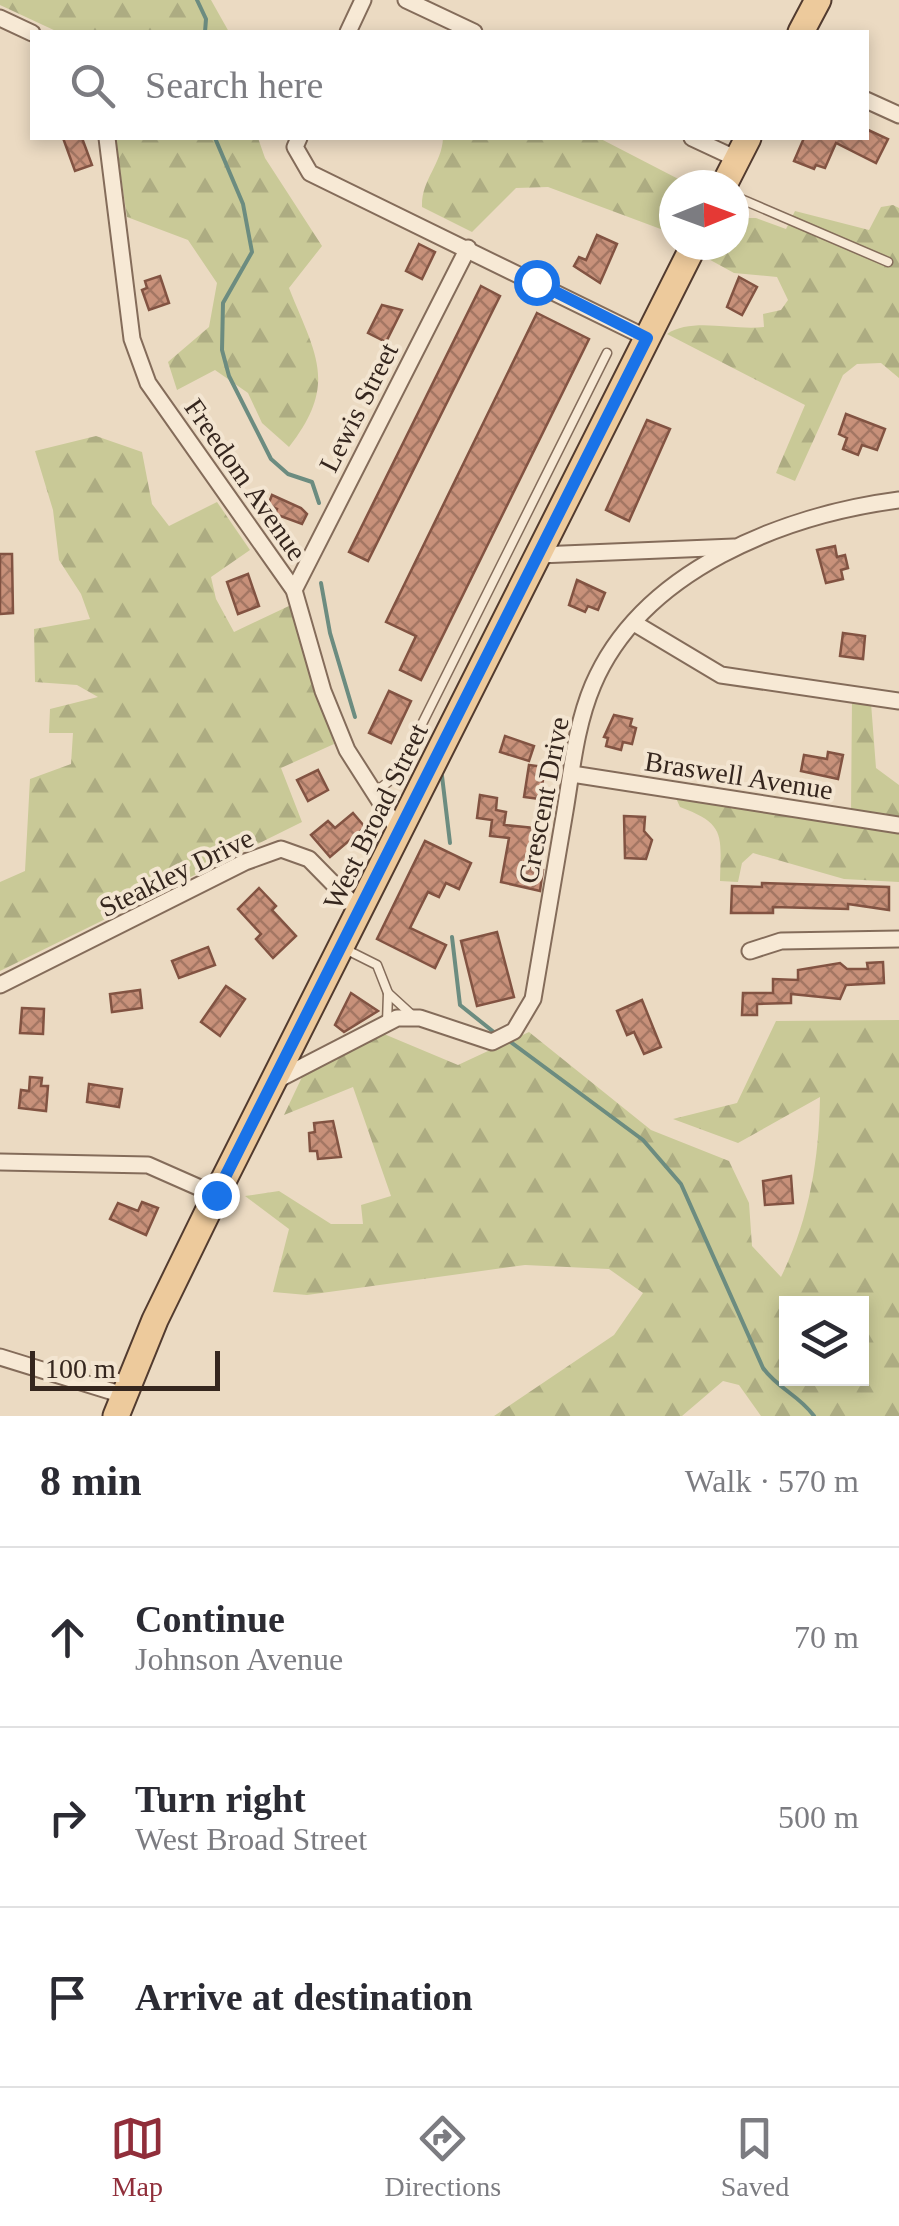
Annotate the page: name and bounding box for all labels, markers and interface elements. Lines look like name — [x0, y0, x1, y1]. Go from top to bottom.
search box — [30, 30, 869, 140]
icon: search — [65, 58, 120, 113]
text: Search here — [145, 64, 323, 106]
north arrow — [659, 170, 749, 260]
route start — [514, 260, 560, 306]
street label: Lewis Street — [313, 337, 404, 477]
street label: Freedom Avenue — [178, 393, 313, 566]
street label: Crescent Drive — [512, 714, 575, 886]
street label: West Broad Street — [317, 718, 434, 914]
street label: Braswell Avenue — [643, 745, 835, 806]
street label: Steakley Drive — [94, 822, 258, 923]
route end — [194, 1173, 240, 1219]
map controls — [779, 1296, 869, 1386]
button: layers — [779, 1296, 869, 1386]
scale bar — [30, 1346, 220, 1390]
text: 100 m — [45, 1353, 116, 1384]
text: 8 min — [40, 1458, 142, 1504]
text: Walk · 570 m — [685, 1463, 859, 1499]
text: Continue — [135, 1598, 285, 1640]
icon: ahead — [40, 1610, 95, 1665]
text: 70 m — [794, 1619, 859, 1655]
text: Johnson Avenue — [135, 1641, 343, 1677]
text: Turn right — [135, 1778, 306, 1820]
icon: right — [40, 1790, 95, 1845]
text: 500 m — [778, 1799, 859, 1835]
text: West Broad Street — [135, 1821, 367, 1857]
icon: arrive — [40, 1970, 95, 2025]
text: Arrive at destination — [135, 1976, 473, 2018]
tab: Map — [110, 2111, 165, 2203]
tab: Directions — [384, 2111, 501, 2203]
tab: Saved — [721, 2111, 789, 2203]

